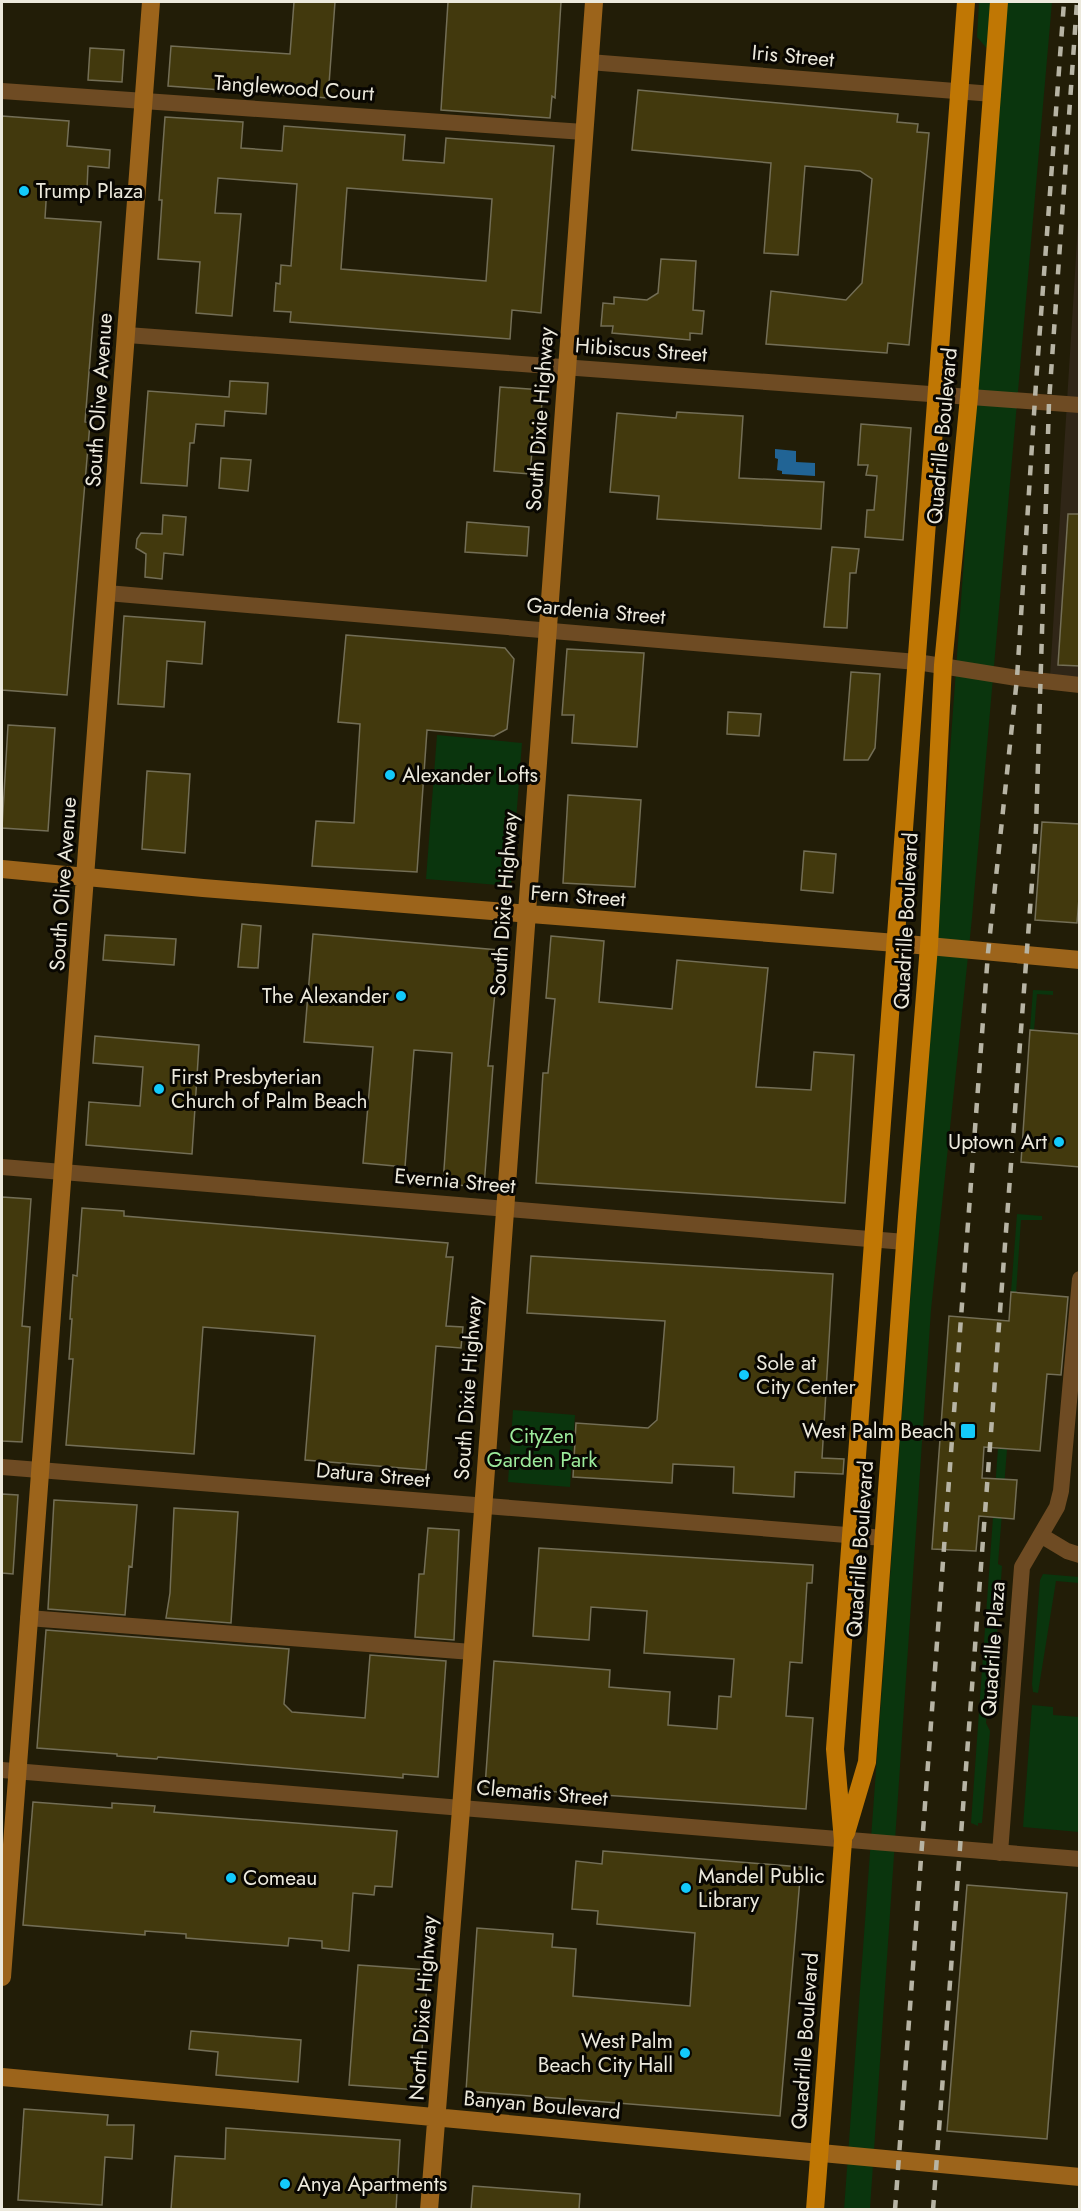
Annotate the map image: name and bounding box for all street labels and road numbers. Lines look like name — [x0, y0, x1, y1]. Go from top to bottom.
street label: Iris Street — [751, 37, 835, 75]
street label: Tanglewood Court — [213, 67, 375, 109]
street label: South Olive Avenue — [78, 312, 120, 488]
street label: South Dixie Highway — [519, 325, 561, 512]
street label: Hibiscus Street — [574, 330, 708, 370]
street label: Quadrille Boulevard — [919, 346, 965, 526]
street label: Gardenia Street — [525, 590, 667, 632]
street label: South Olive Avenue — [42, 796, 84, 972]
street label: South Dixie Highway — [483, 810, 525, 997]
street label: Quadrille Boulevard — [886, 832, 926, 1010]
street label: Fern Street — [529, 878, 627, 914]
street label: Evernia Street — [393, 1161, 517, 1201]
street label: South Dixie Highway — [447, 1294, 489, 1481]
street label: Datura Street — [315, 1455, 431, 1495]
street label: Quadrille Boulevard — [839, 1460, 881, 1638]
street label: Quadrille Plaza — [973, 1580, 1013, 1718]
street label: Clematis Street — [475, 1772, 609, 1814]
street label: North Dixie Highway — [402, 1914, 444, 2101]
street label: Quadrille Boulevard — [784, 1952, 826, 2130]
street label: Banyan Boulevard — [462, 2083, 622, 2127]

